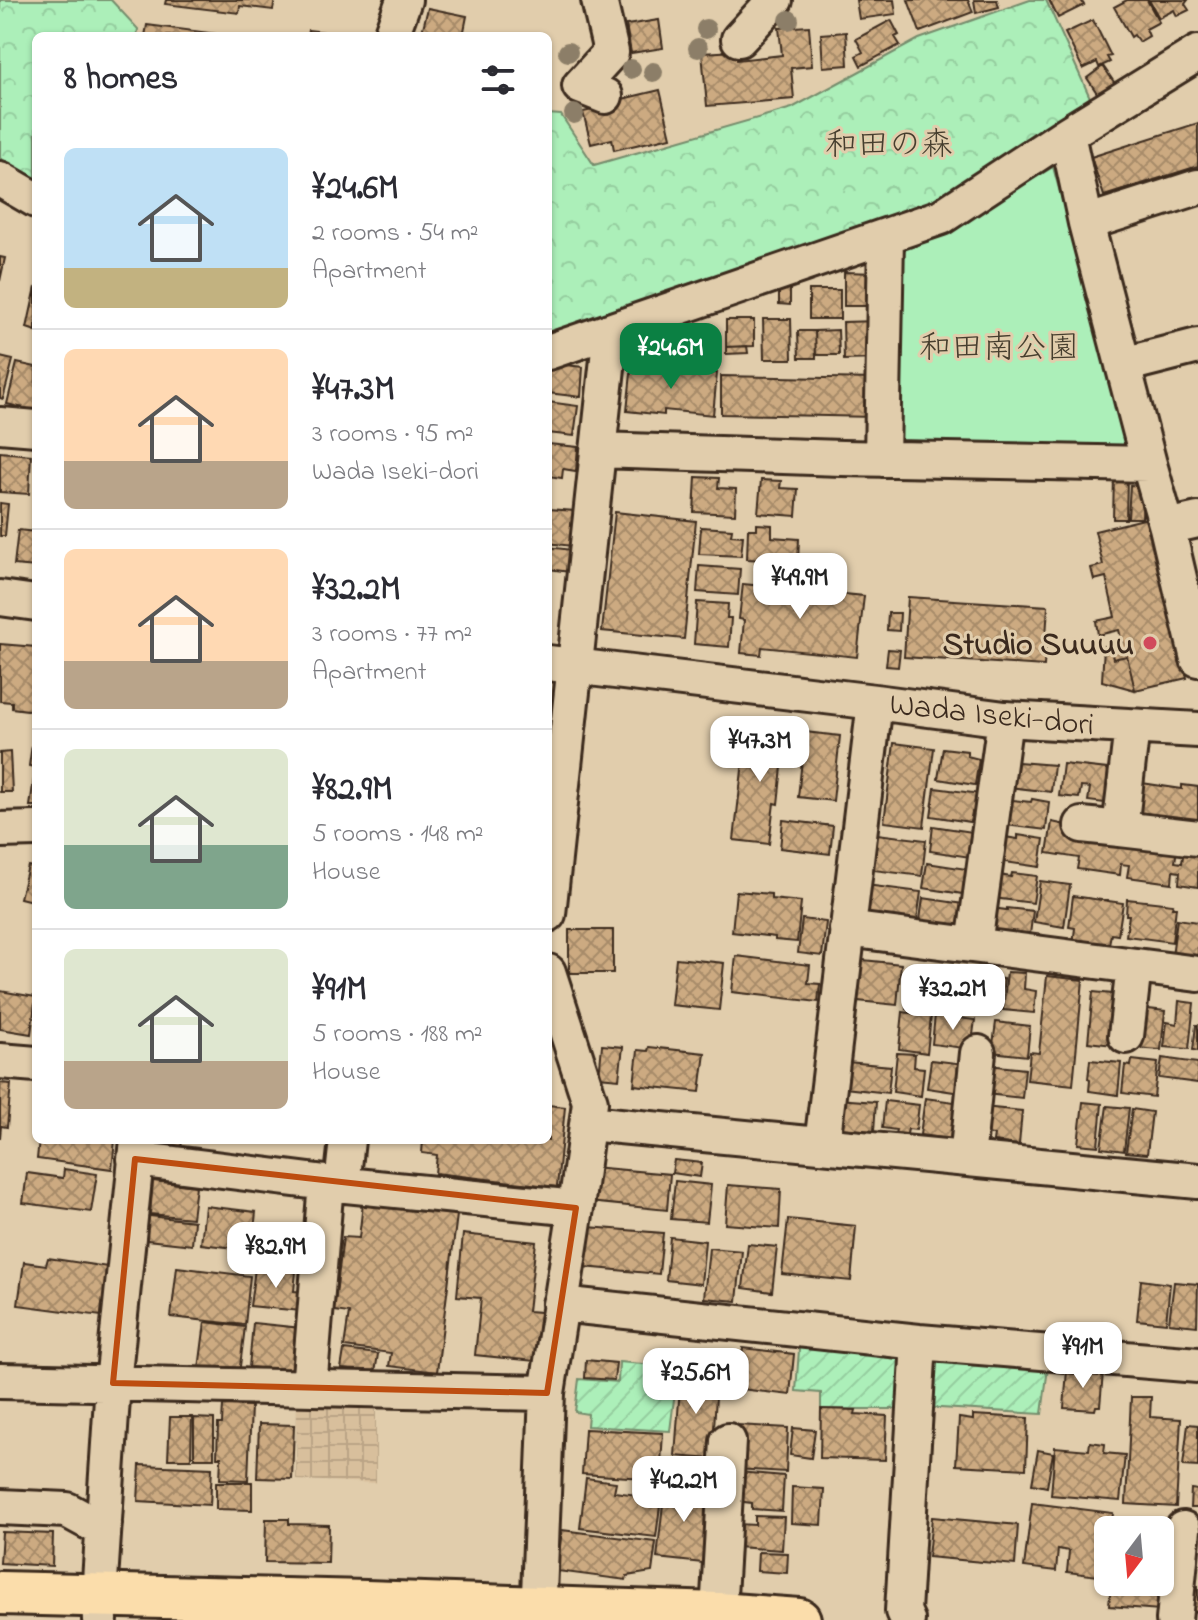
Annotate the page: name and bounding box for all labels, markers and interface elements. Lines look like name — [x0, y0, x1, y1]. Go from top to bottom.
text: 8 homes — [64, 55, 178, 105]
icon: filters — [476, 58, 520, 102]
park label: 和田の森 — [825, 123, 953, 170]
text: ¥24.6M — [312, 165, 399, 215]
icon: home — [128, 180, 224, 276]
text: 2 rooms · 54 m² — [312, 215, 478, 253]
text: Apartment — [312, 253, 426, 291]
pin: ¥24.6M — [606, 323, 736, 391]
park label: 和田南公園 — [919, 326, 1079, 373]
text: ¥24.6M — [638, 330, 704, 368]
text: ¥47.3M — [312, 366, 395, 416]
icon: home — [128, 381, 224, 477]
text: 3 rooms · 95 m² — [312, 416, 473, 454]
text: Wada Iseki-dori — [312, 454, 479, 492]
pin: ¥49.9M — [735, 553, 865, 621]
text: ¥49.9M — [771, 560, 829, 598]
text: ¥32.2M — [312, 566, 401, 616]
icon: home — [128, 581, 224, 677]
text: 3 rooms · 77 m² — [312, 616, 472, 654]
place label: Studio Suuuu — [943, 623, 1134, 670]
marker: Studio Suuuu — [1141, 634, 1159, 652]
text: Apartment — [312, 654, 426, 692]
street label: Wada Iseki-dori — [887, 682, 1096, 751]
pin: ¥47.3M — [695, 716, 825, 784]
text: ¥47.3M — [728, 723, 792, 761]
text: ¥82.9M — [312, 766, 393, 816]
icon: home — [128, 781, 224, 877]
text: 5 rooms · 148 m² — [312, 816, 484, 854]
text: House — [312, 854, 380, 892]
pin: ¥32.2M — [888, 964, 1018, 1032]
text: ¥91M — [312, 966, 367, 1016]
text: ¥32.2M — [919, 971, 987, 1009]
icon: home — [128, 981, 224, 1077]
text: 5 rooms · 188 m² — [312, 1016, 483, 1054]
text: House — [312, 1054, 380, 1092]
pin: ¥82.9M — [211, 1222, 341, 1290]
text: ¥82.9M — [245, 1229, 307, 1267]
pin: ¥91M — [1036, 1322, 1130, 1390]
text: ¥91M — [1062, 1329, 1104, 1367]
pin: ¥25.6M — [631, 1348, 761, 1416]
text: ¥25.6M — [661, 1355, 731, 1393]
pin: ¥42.2M — [619, 1456, 749, 1524]
text: ¥42.2M — [650, 1463, 718, 1501]
north arrow — [1094, 1516, 1174, 1596]
map controls — [1094, 1516, 1174, 1596]

